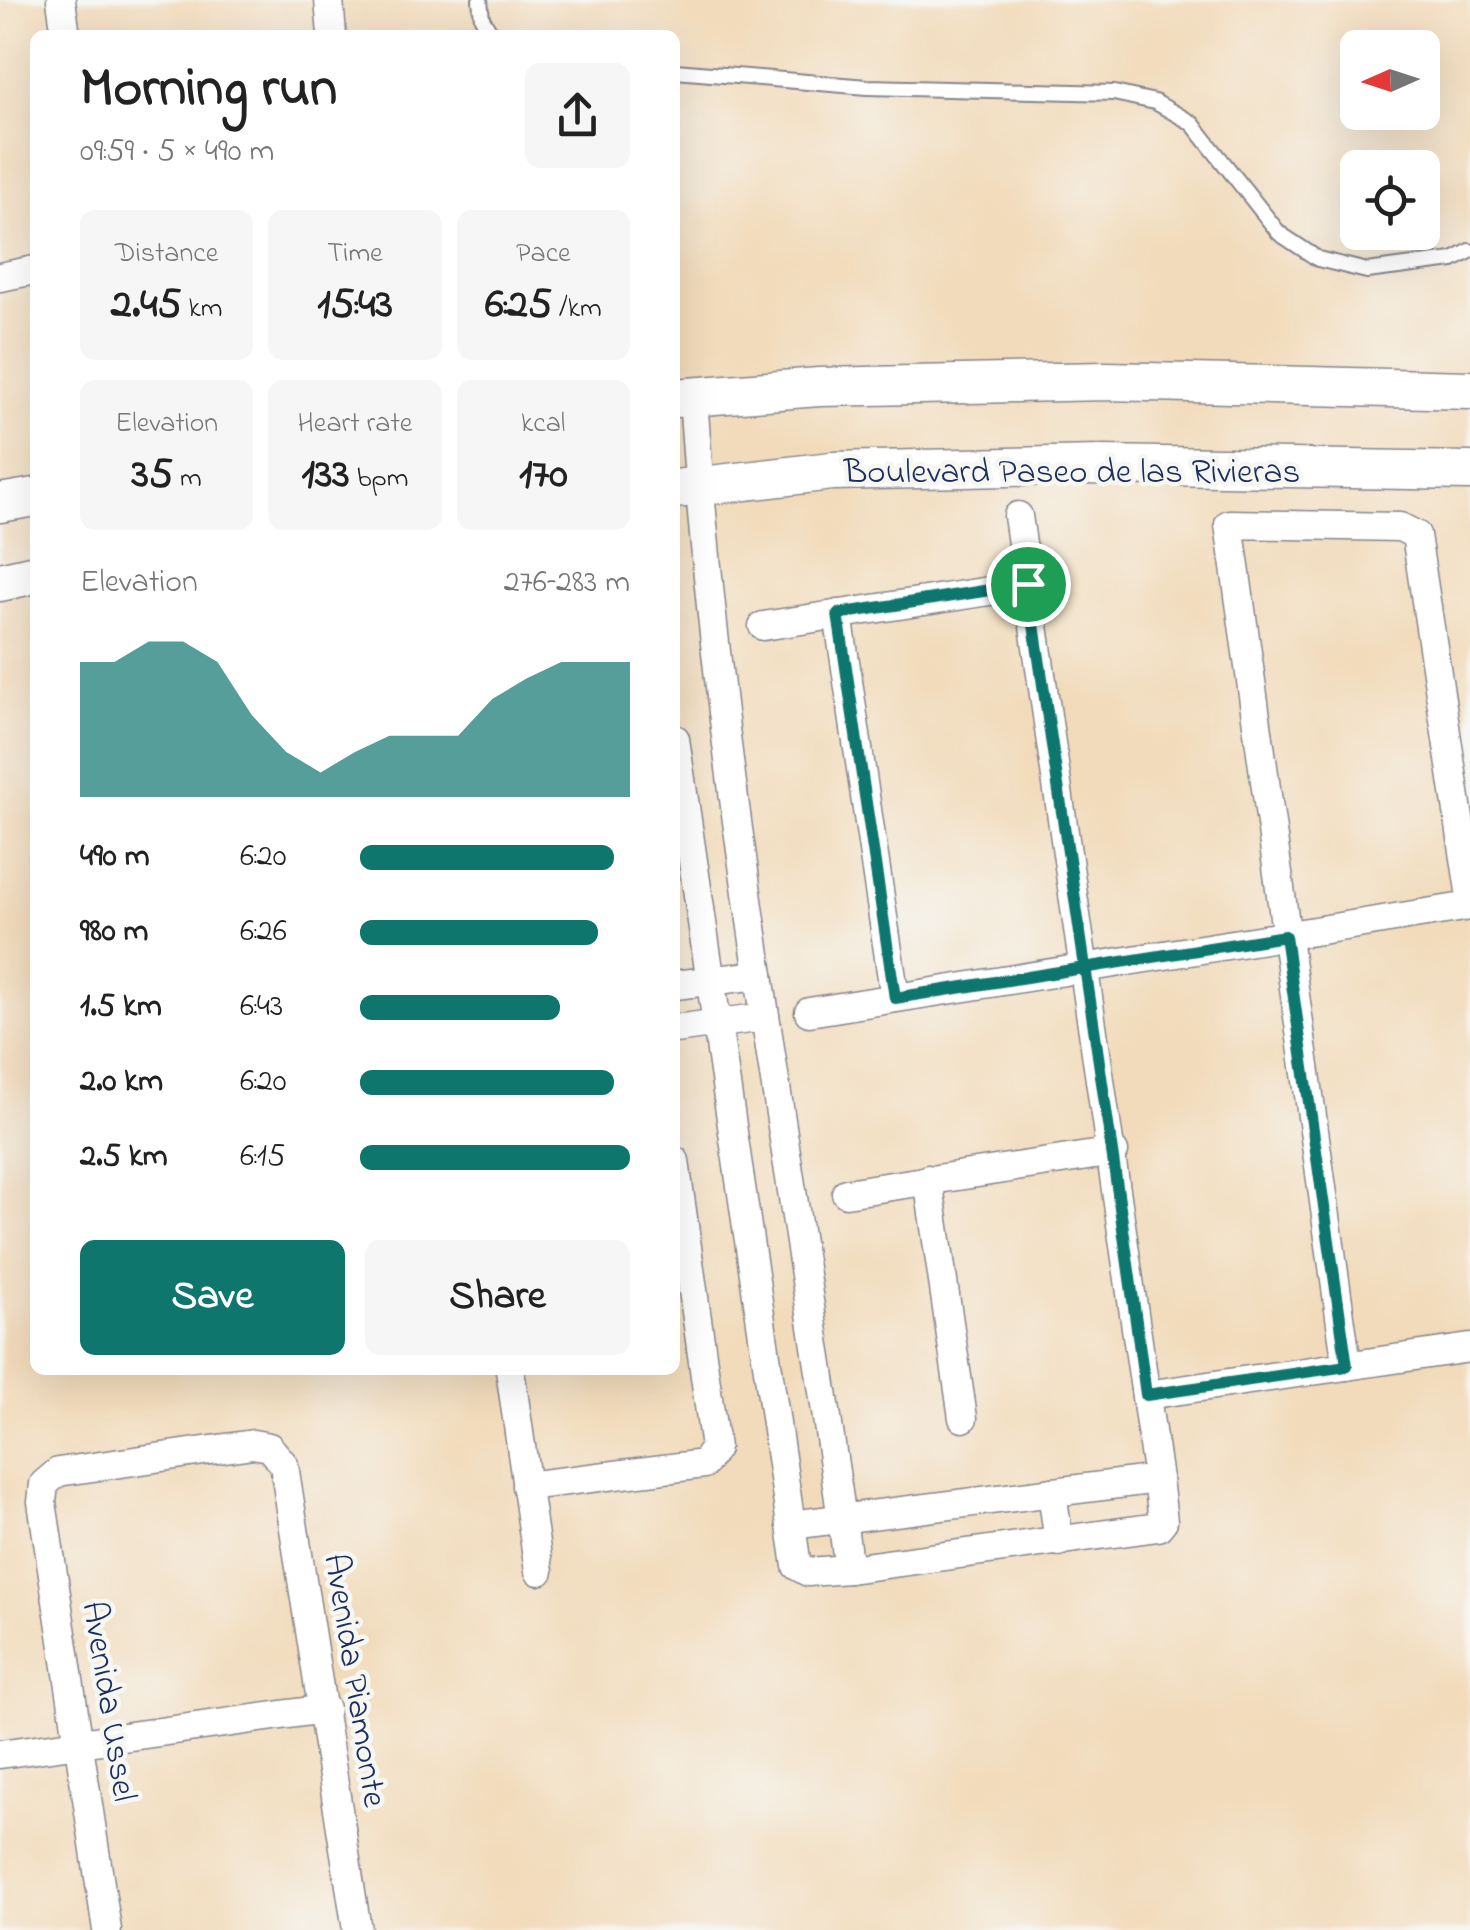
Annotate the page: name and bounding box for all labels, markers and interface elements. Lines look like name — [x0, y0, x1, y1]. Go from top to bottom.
north arrow — [1340, 30, 1440, 130]
map controls — [1340, 30, 1440, 250]
text: Morning run — [80, 51, 337, 131]
button: share — [525, 63, 630, 168]
text: 09:59 · 5 × 490 m — [80, 129, 274, 176]
button: locate — [1340, 150, 1440, 250]
text: Distance — [115, 234, 218, 275]
text: Time — [327, 234, 383, 275]
text: Pace — [516, 234, 571, 275]
text: 2.45 — [111, 275, 182, 336]
text: 15:43 — [317, 275, 393, 336]
text: 6:25 — [485, 275, 552, 336]
text: km — [182, 289, 223, 330]
text: /km — [552, 289, 602, 330]
text: Elevation — [115, 404, 218, 445]
text: Heart rate — [298, 404, 412, 445]
text: kcal — [521, 404, 566, 445]
text: 35 — [132, 445, 173, 506]
text: 133 — [302, 445, 350, 506]
text: 170 — [519, 445, 568, 506]
street label: Boulevard Paseo de las Rivieras — [843, 448, 1300, 499]
text: m — [173, 459, 202, 500]
text: bpm — [350, 459, 408, 500]
pin — [986, 542, 1071, 627]
icon: arrive — [1001, 557, 1056, 612]
text: Elevation — [80, 560, 198, 607]
text: 276–283 m — [504, 560, 630, 607]
text: 490 m — [80, 834, 149, 881]
text: 6:20 — [240, 834, 287, 881]
text: 980 m — [80, 909, 148, 956]
text: 6:26 — [240, 909, 287, 956]
text: 1.5 km — [80, 984, 162, 1031]
text: 6:43 — [240, 984, 283, 1031]
text: 2.0 km — [80, 1059, 163, 1106]
text: 6:20 — [240, 1059, 287, 1106]
text: 2.5 km — [80, 1134, 168, 1181]
text: 6:15 — [240, 1134, 285, 1181]
button: Save — [80, 1240, 345, 1355]
button: Share — [365, 1240, 630, 1355]
street label: Avenida Piamonte — [308, 1550, 399, 1811]
street label: Avenida Ussel — [67, 1598, 149, 1805]

